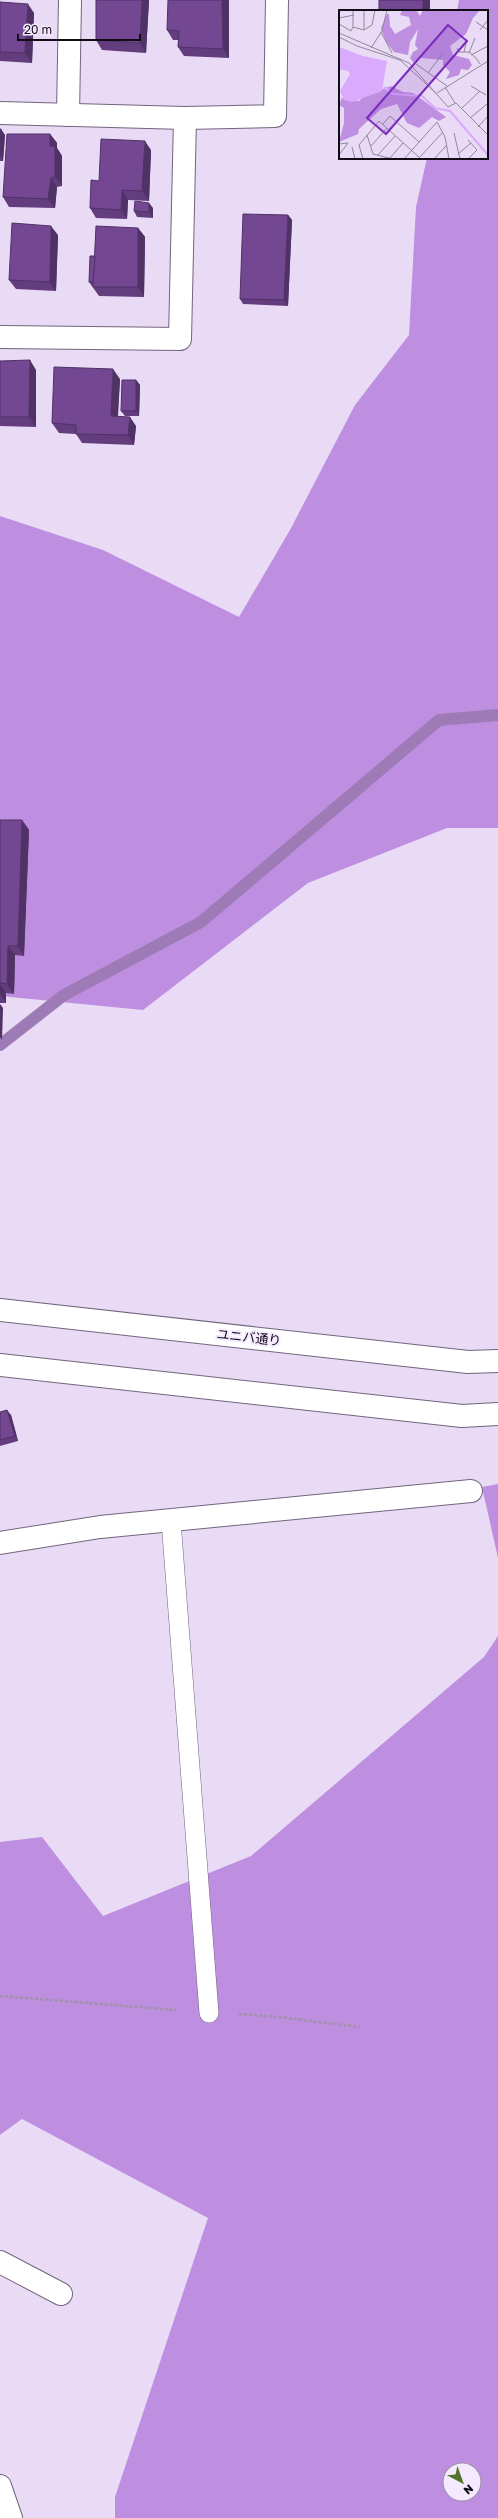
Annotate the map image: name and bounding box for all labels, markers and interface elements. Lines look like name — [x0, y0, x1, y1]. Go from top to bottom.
inset map — [339, 10, 488, 159]
scale bar — [18, 16, 140, 42]
text: 20 m — [24, 22, 52, 37]
street label: ユニバ通り — [216, 1326, 282, 1348]
north arrow — [442, 2462, 482, 2502]
text: N — [461, 2482, 476, 2498]

